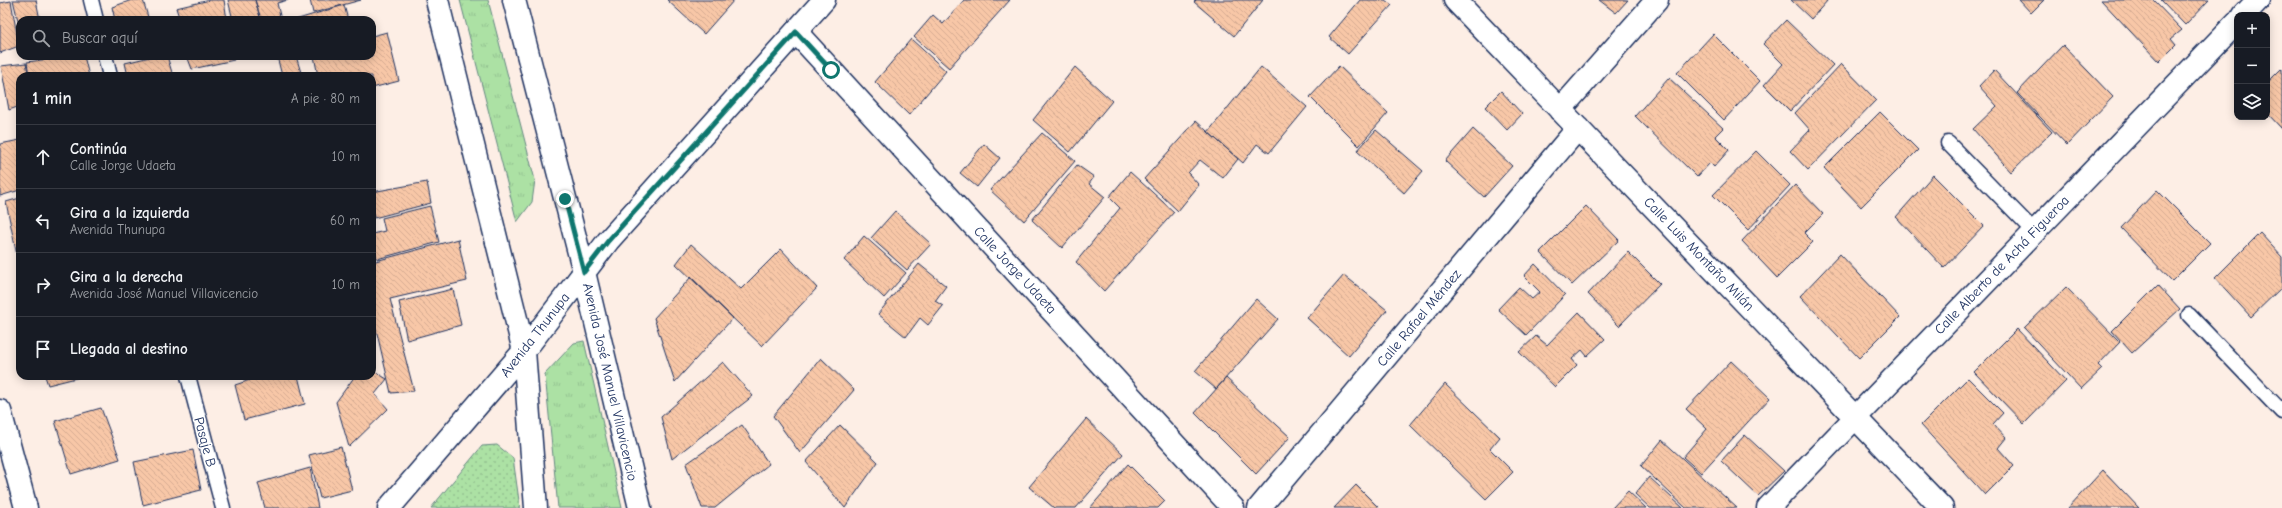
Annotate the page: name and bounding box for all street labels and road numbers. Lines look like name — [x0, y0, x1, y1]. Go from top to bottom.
street label: Calle Alberto de Achá Figueroa — [1931, 192, 2073, 338]
street label: Calle Luis Montaño Milán — [1640, 194, 1758, 314]
street label: Calle Jorge Udaeta — [970, 223, 1060, 317]
street label: Calle Rafael Méndez — [1373, 266, 1465, 370]
street label: Avenida José Manuel Villavicencio — [579, 281, 641, 483]
street label: Avenida Thunupa — [497, 289, 573, 381]
street label: Pasaje B — [190, 415, 220, 469]

